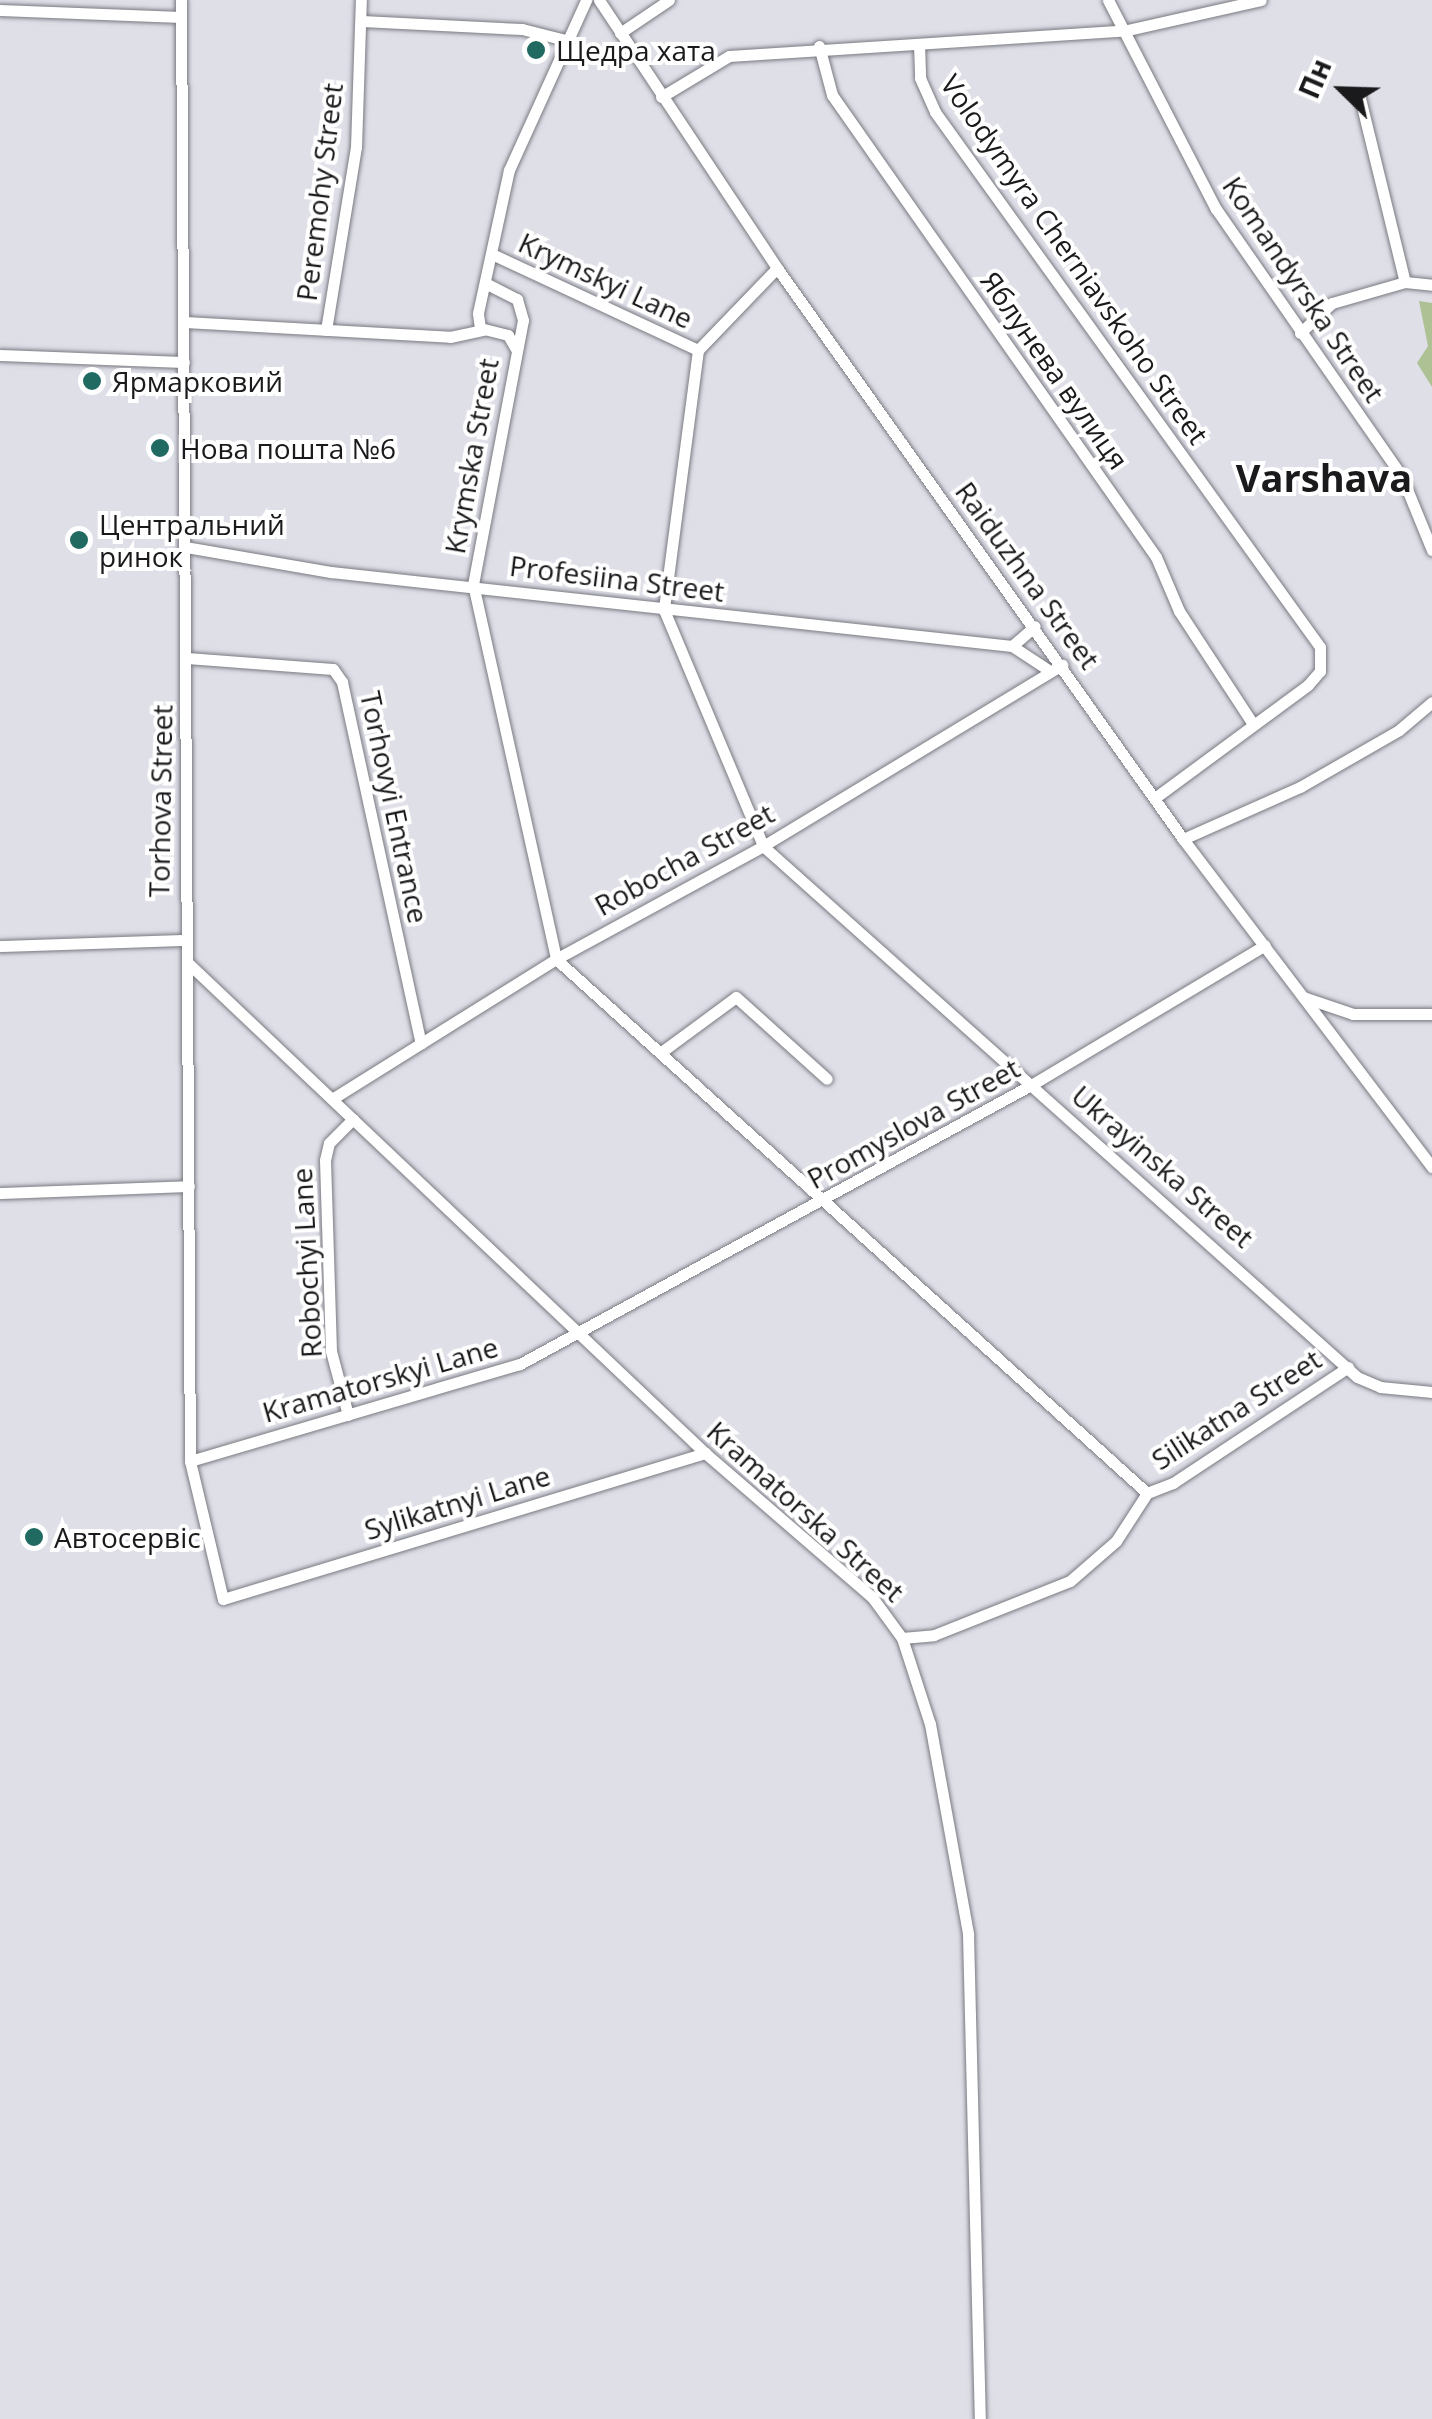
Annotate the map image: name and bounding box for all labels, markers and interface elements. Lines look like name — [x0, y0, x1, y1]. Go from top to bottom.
place label: Щедра хата — [556, 33, 716, 67]
marker: Щедра хата — [525, 39, 547, 61]
north arrow — [1292, 40, 1392, 140]
text: Пн — [1289, 53, 1340, 104]
street label: Volodymyra Cherniavskoho Street — [934, 68, 1216, 450]
street label: Peremohy Street — [289, 81, 349, 303]
street label: Komandyrska Street — [1216, 170, 1392, 408]
street label: Krymskyi Lane — [514, 225, 698, 335]
street label: Яблунева вулиця — [974, 265, 1136, 475]
street label: Krymska Street — [437, 356, 505, 556]
place label: Ярмарковий — [112, 364, 283, 398]
marker: Ярмарковий — [81, 370, 103, 392]
place label: Нова пошта №6 — [180, 431, 396, 465]
marker: Нова пошта №6 — [149, 437, 171, 459]
district label: Varshava — [1236, 455, 1412, 501]
street label: Raiduzhna Street — [949, 475, 1107, 675]
place label: Центральний ринок — [99, 507, 285, 573]
marker: Центральний ринок — [68, 529, 90, 551]
street label: Profesiina Street — [508, 548, 726, 608]
street label: Torhovyi Entrance — [354, 688, 436, 926]
street label: Torhova Street — [142, 704, 178, 898]
street label: Robocha Street — [589, 796, 779, 922]
street label: Promyslova Street — [801, 1051, 1025, 1195]
street label: Ukrayinska Street — [1065, 1078, 1261, 1254]
street label: Robochyi Lane — [284, 1167, 328, 1359]
street label: Kramatorskyi Lane — [258, 1329, 502, 1429]
street label: Silikatna Street — [1145, 1342, 1327, 1476]
street label: Kramatorska Street — [701, 1414, 911, 1608]
street label: Sylikatnyi Lane — [360, 1458, 554, 1546]
place label: Автосервіс — [54, 1520, 201, 1554]
marker: Автосервіс — [23, 1526, 45, 1548]

